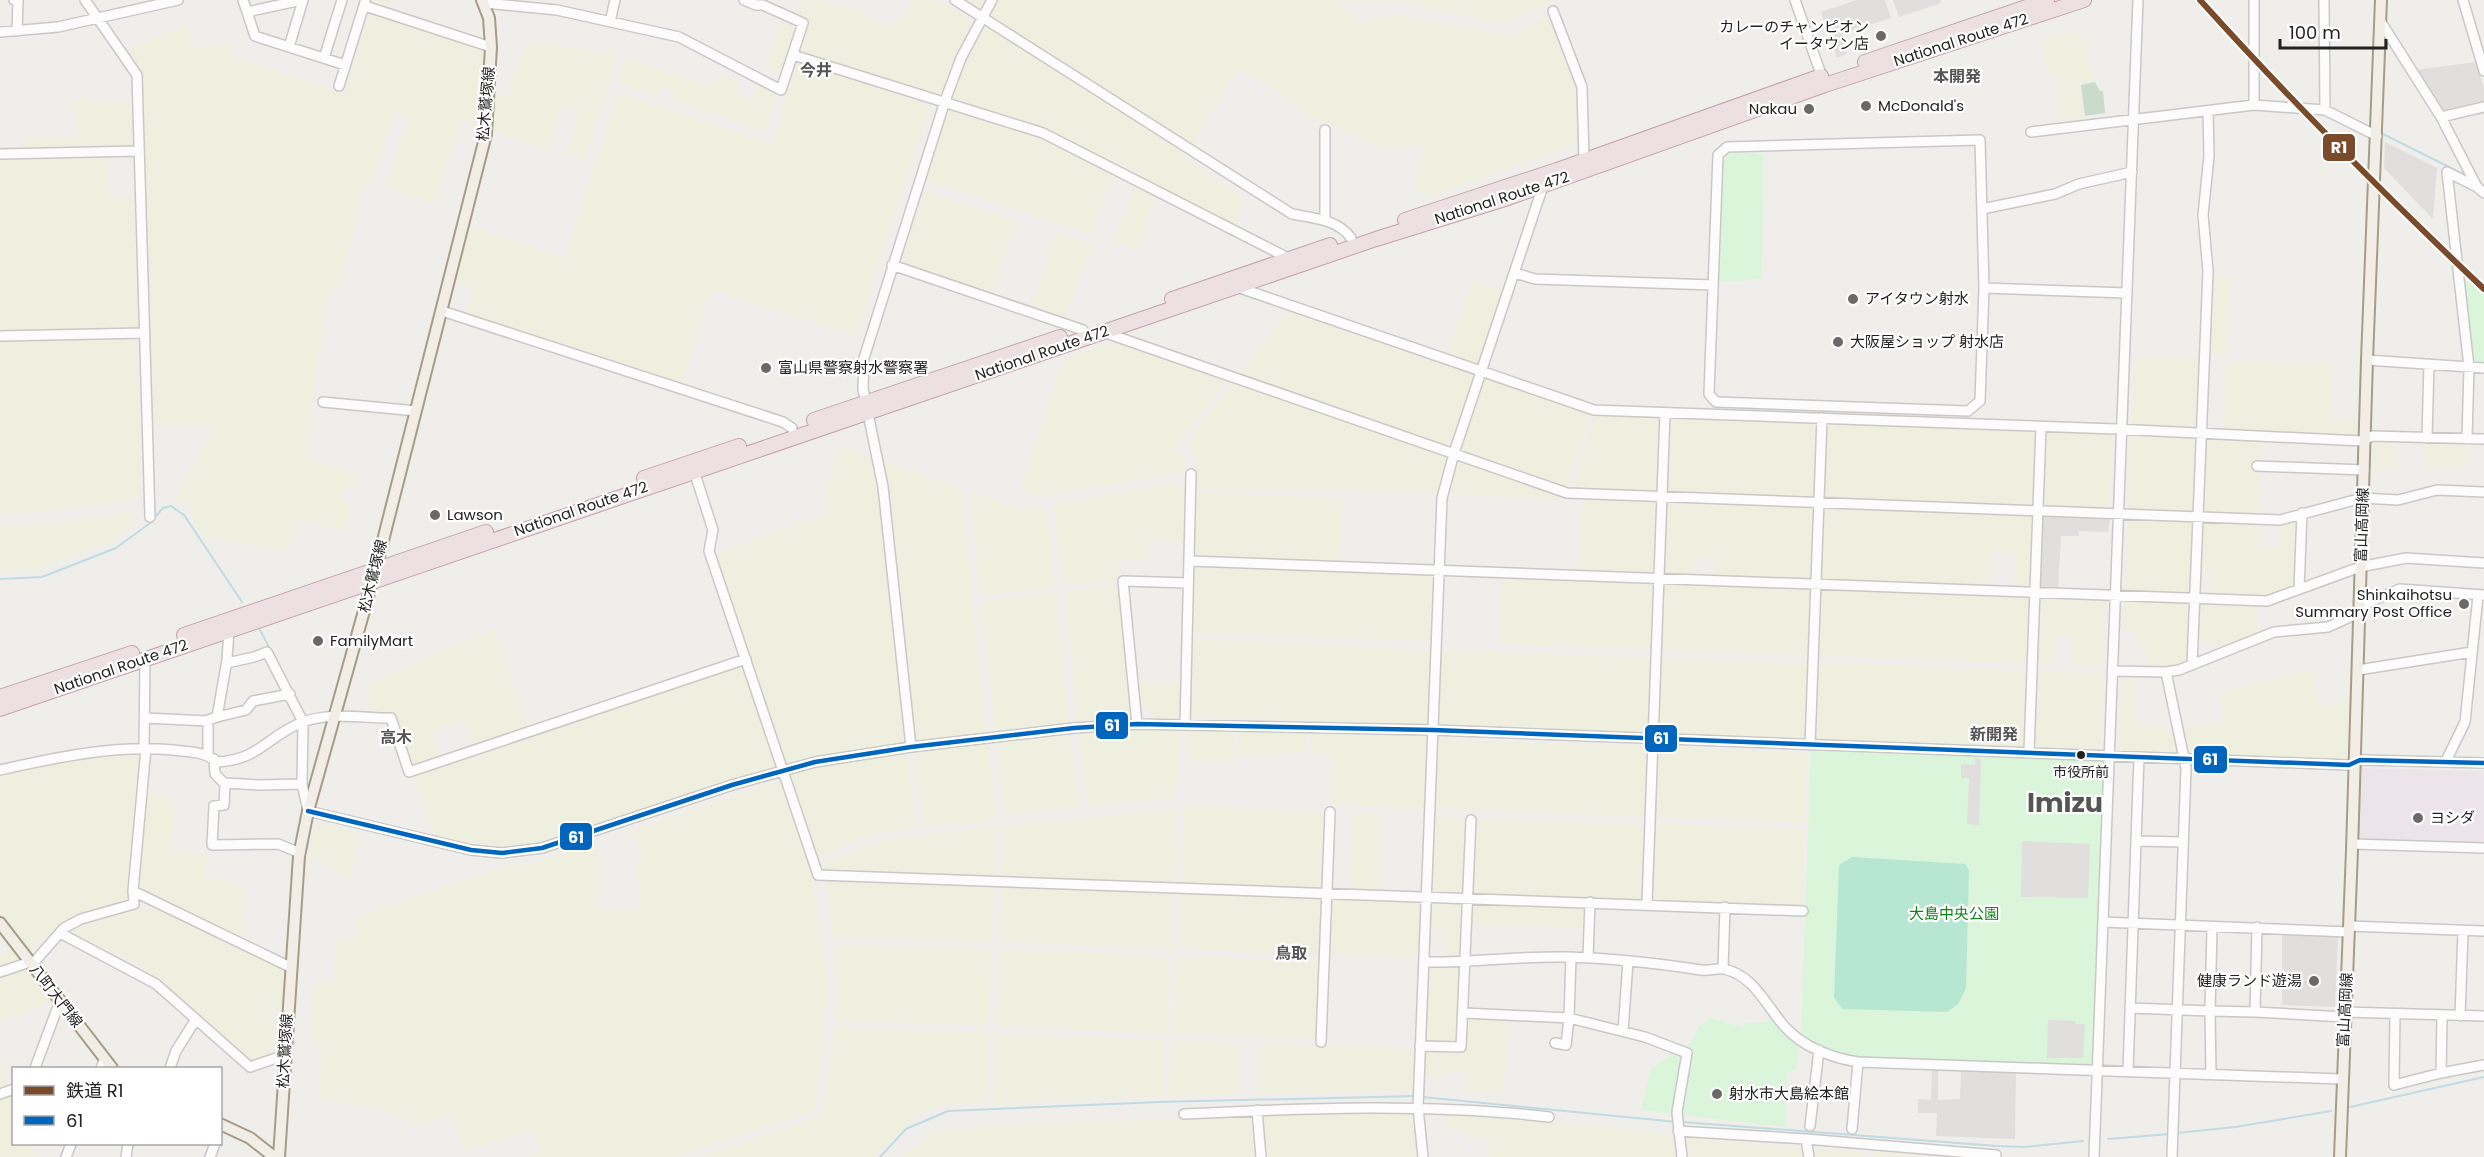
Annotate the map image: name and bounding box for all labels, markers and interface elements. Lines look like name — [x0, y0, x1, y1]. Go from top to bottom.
street label: National Route 472 — [1891, 8, 2031, 71]
scale bar — [2280, 12, 2386, 50]
place label: カレーのチャンピオン イータウン店 — [1719, 16, 1869, 54]
text: 100 m — [2289, 20, 2341, 45]
marker: カレーのチャンピオン イータウン店 — [1874, 29, 1888, 43]
district label: 今井 — [800, 59, 832, 82]
district label: 本開発 — [1933, 65, 1981, 88]
street label: 松木鷲塚線 — [472, 66, 499, 142]
place label: McDonald's — [1878, 95, 1964, 116]
place label: Nakau — [1749, 98, 1797, 119]
marker: McDonald's — [1859, 99, 1873, 113]
marker: Nakau — [1802, 102, 1816, 116]
line badge: R1 — [2322, 133, 2356, 162]
text: R1 — [2331, 136, 2347, 159]
street label: National Route 472 — [1432, 166, 1572, 229]
place label: アイタウン射水 — [1865, 288, 1969, 309]
marker: アイタウン射水 — [1846, 292, 1860, 306]
street label: National Route 472 — [972, 320, 1112, 385]
place label: 大阪屋ショップ 射水店 — [1850, 331, 2004, 352]
marker: 大阪屋ショップ 射水店 — [1831, 335, 1845, 349]
place label: 富山県警察射水警察署 — [778, 357, 928, 378]
marker: 富山県警察射水警察署 — [759, 361, 773, 375]
street label: National Route 472 — [511, 476, 651, 541]
street label: 富山高岡線 — [2350, 487, 2373, 563]
place label: Lawson — [447, 504, 503, 525]
marker: Lawson — [428, 508, 442, 522]
street label: 松木鷲塚線 — [353, 537, 392, 615]
place label: Shinkaihotsu Summary Post Office — [2295, 584, 2452, 622]
marker: Shinkaihotsu Summary Post Office — [2457, 597, 2471, 611]
place label: FamilyMart — [330, 630, 413, 651]
street label: National Route 472 — [51, 634, 191, 699]
marker: FamilyMart — [311, 634, 325, 648]
line badge: 61 — [1095, 711, 1129, 740]
text: 61 — [1104, 714, 1120, 737]
district label: 新開発 — [1970, 723, 2018, 746]
line badge: 61 — [1644, 724, 1678, 753]
district label: 高木 — [380, 726, 412, 749]
text: 61 — [1653, 727, 1669, 750]
line badge: 61 — [2193, 745, 2228, 774]
text: 61 — [2202, 748, 2218, 771]
marker: 市役所前 — [2075, 749, 2087, 761]
place label: 市役所前 — [2053, 762, 2109, 782]
district label: Imizu — [2027, 784, 2103, 821]
place label: ヨシダ — [2430, 807, 2475, 828]
marker: ヨシダ — [2411, 811, 2425, 825]
line badge: 61 — [559, 822, 593, 851]
text: 61 — [568, 826, 584, 849]
park label: 大島中央公園 — [1909, 903, 1999, 924]
district label: 鳥取 — [1275, 942, 1307, 965]
street label: 八町大門線 — [25, 960, 88, 1032]
place label: 健康ランド遊湯 — [2197, 970, 2302, 991]
street label: 富山高岡線 — [2332, 972, 2357, 1048]
marker: 健康ランド遊湯 — [2307, 974, 2321, 988]
street label: 松木鷲塚線 — [272, 1013, 297, 1089]
legend — [12, 1067, 222, 1145]
text: 鉄道 R1 — [66, 1078, 124, 1103]
place label: 射水市大島絵本館 — [1729, 1083, 1849, 1104]
marker: 射水市大島絵本館 — [1710, 1087, 1724, 1101]
text: 61 — [66, 1108, 83, 1133]

